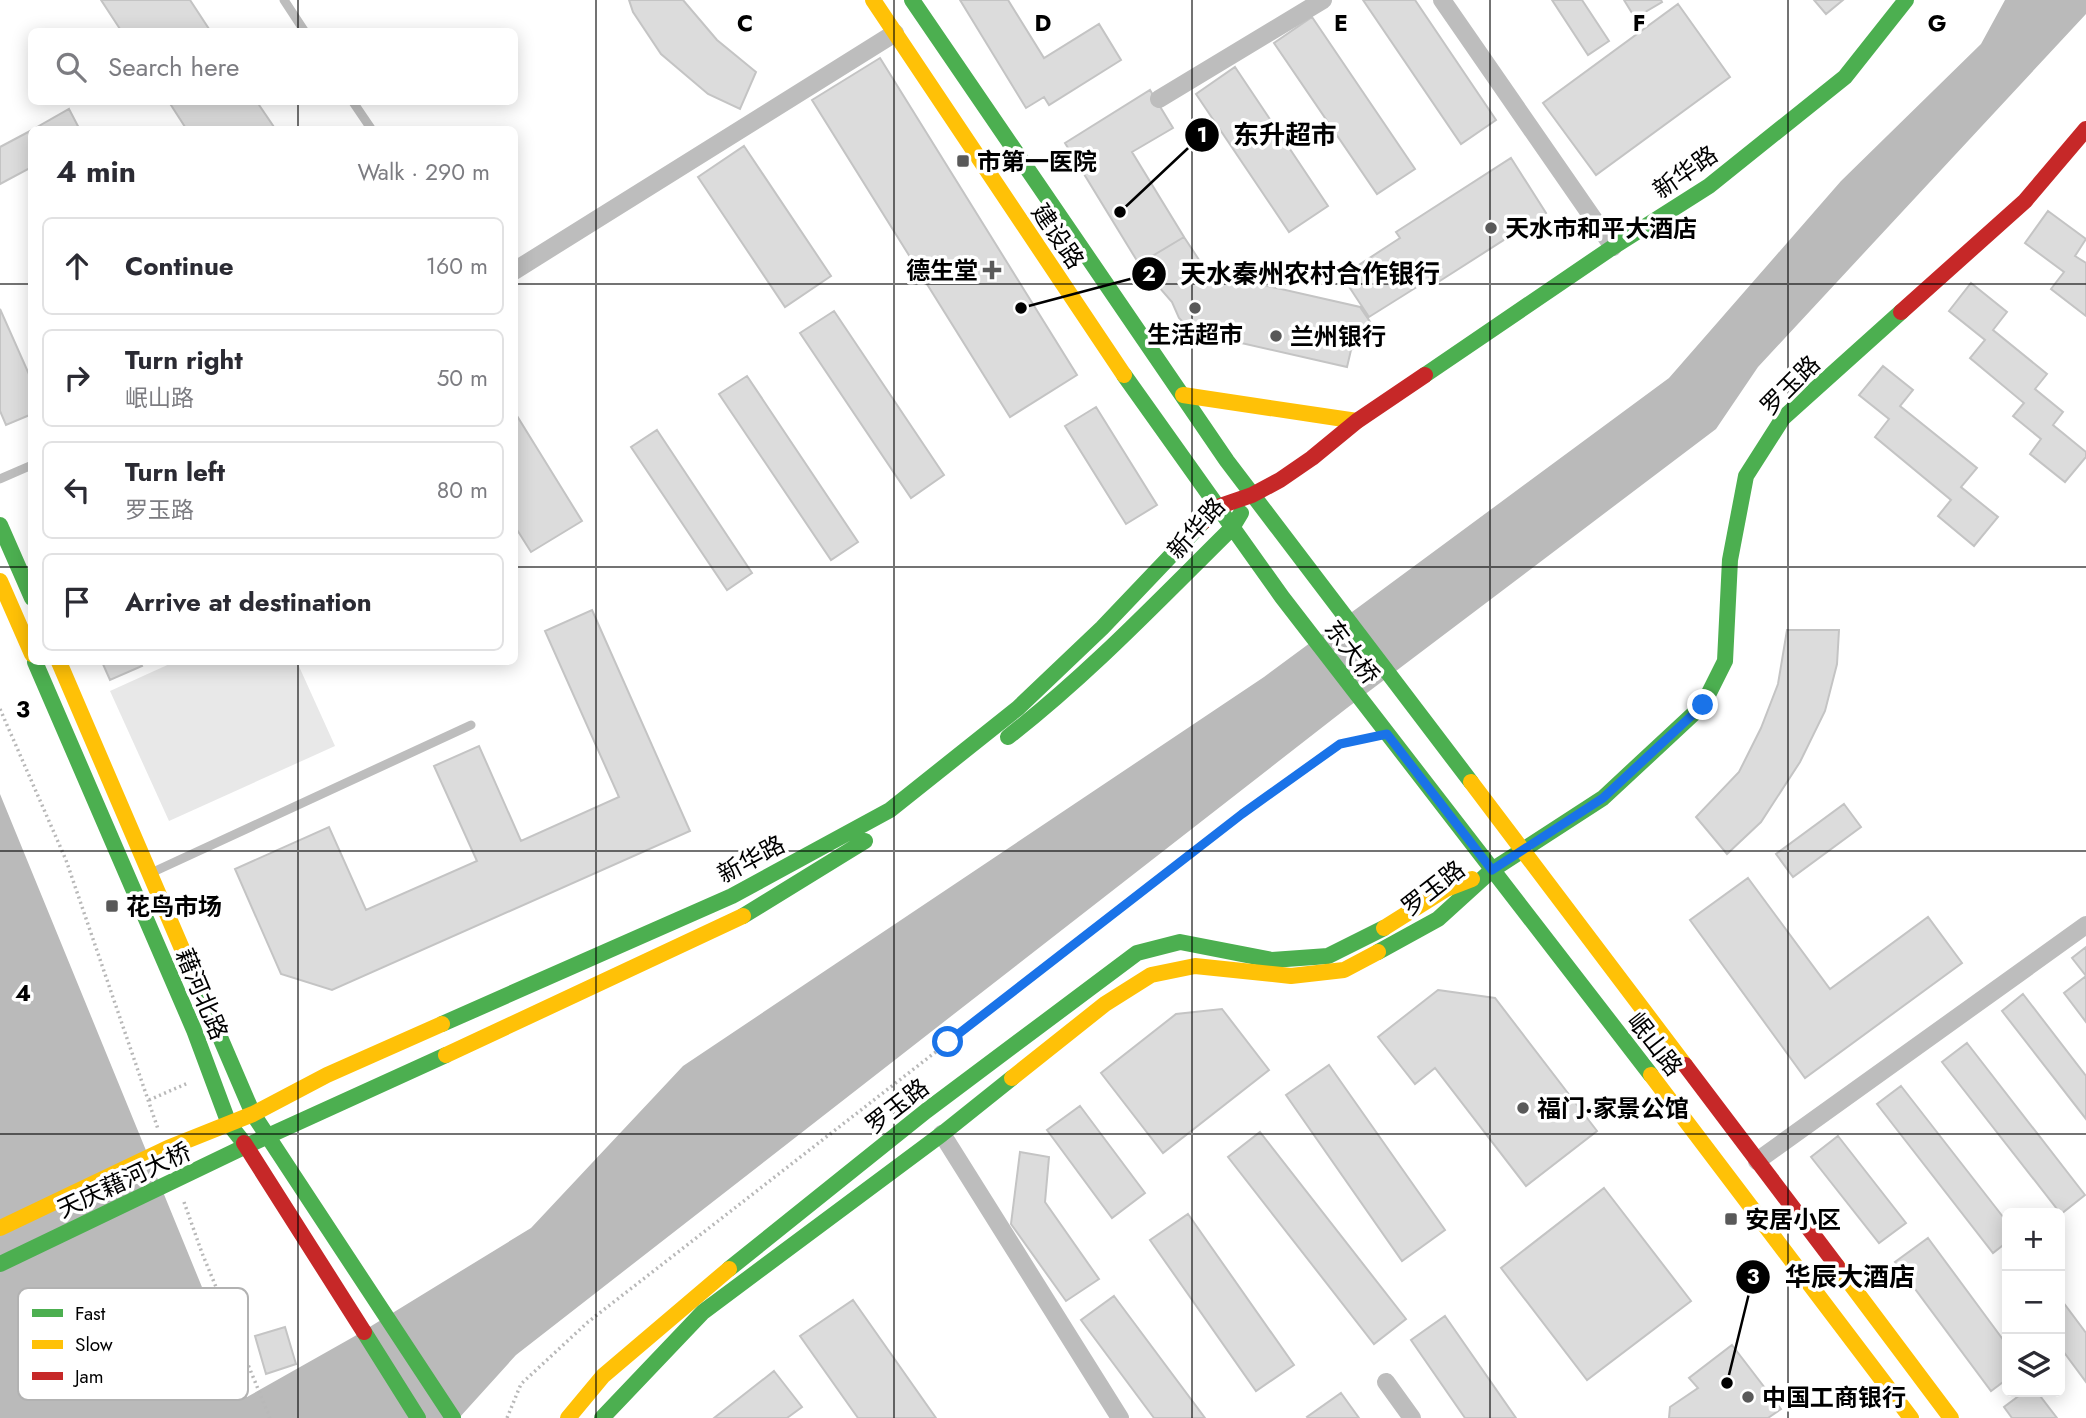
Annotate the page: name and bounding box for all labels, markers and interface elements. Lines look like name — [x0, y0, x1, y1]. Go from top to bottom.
text: C — [737, 6, 753, 40]
text: D — [1035, 6, 1052, 40]
text: E — [1334, 6, 1348, 40]
text: F — [1633, 6, 1645, 40]
text: G — [1928, 6, 1946, 40]
search box — [28, 28, 518, 105]
icon: search — [52, 48, 90, 86]
text: Search here — [108, 48, 240, 86]
callout: 东升超市 — [1184, 111, 1351, 158]
text: 东升超市 — [1233, 116, 1337, 154]
text: 1 — [1197, 120, 1207, 150]
street label: 新华路 — [1645, 137, 1725, 207]
place label: 市第一医院 — [977, 144, 1097, 179]
text: 4 min — [56, 150, 136, 193]
marker: 市第一医院 — [955, 153, 971, 169]
text: Walk · 290 m — [357, 155, 490, 189]
street label: 建设路 — [1023, 196, 1093, 276]
place label: 天水市和平大酒店 — [1505, 211, 1697, 246]
marker: 天水市和平大酒店 — [1483, 220, 1499, 236]
icon: ahead — [58, 247, 96, 285]
text: Continue — [125, 247, 234, 285]
text: 160 m — [426, 249, 488, 283]
callout: 天水秦州农村合作银行 — [1131, 250, 1454, 297]
place label: 德生堂 — [906, 253, 978, 288]
text: 天水秦州农村合作银行 — [1180, 255, 1440, 293]
text: 2 — [1142, 259, 1156, 289]
marker: 德生堂 — [984, 262, 1000, 278]
marker: 生活超市 — [1187, 300, 1203, 316]
place label: 生活超市 — [1147, 317, 1243, 352]
place label: 兰州银行 — [1290, 319, 1386, 354]
marker: 兰州银行 — [1268, 328, 1284, 344]
text: Turn right — [125, 341, 243, 379]
street label: 罗玉路 — [1752, 347, 1828, 423]
icon: right — [58, 359, 96, 397]
text: 50 m — [436, 361, 488, 395]
text: 岷山路 — [125, 381, 194, 415]
text: Turn left — [125, 453, 225, 491]
icon: left — [58, 471, 96, 509]
text: 80 m — [437, 473, 488, 507]
street label: 新华路 — [1159, 490, 1233, 566]
text: 罗玉路 — [125, 493, 194, 527]
icon: arrive — [58, 583, 96, 621]
text: Arrive at destination — [125, 583, 372, 621]
street label: 东大桥 — [1316, 613, 1388, 691]
route end — [1687, 689, 1718, 720]
text: 3 — [16, 692, 30, 726]
street label: 新华路 — [711, 827, 791, 891]
street label: 罗玉路 — [1394, 852, 1472, 924]
place label: 花鸟市场 — [126, 889, 222, 924]
marker: 花鸟市场 — [104, 898, 120, 914]
street label: 藉河北路 — [167, 943, 237, 1045]
text: 4 — [15, 976, 31, 1010]
street label: 岷山路 — [1619, 1005, 1691, 1083]
route start — [932, 1026, 963, 1057]
street label: 罗玉路 — [858, 1070, 936, 1142]
place label: 福门·家景公馆 — [1537, 1091, 1689, 1126]
marker: 福门·家景公馆 — [1515, 1100, 1531, 1116]
street label: 天庆藉河大桥 — [51, 1134, 197, 1226]
place label: 安居小区 — [1745, 1202, 1841, 1237]
map controls — [2002, 1208, 2065, 1397]
button: + — [2002, 1208, 2065, 1271]
marker: 安居小区 — [1723, 1211, 1739, 1227]
callout: 华辰大酒店 — [1736, 1253, 1929, 1300]
text: 华辰大酒店 — [1785, 1258, 1915, 1296]
text: 3 — [1746, 1262, 1760, 1292]
button: − — [2002, 1271, 2065, 1334]
legend — [18, 1288, 248, 1400]
text: Fast — [75, 1300, 106, 1327]
text: Slow — [75, 1331, 113, 1358]
button: layers — [2002, 1334, 2065, 1397]
text: Jam — [72, 1363, 104, 1390]
place label: 中国工商银行 — [1762, 1380, 1906, 1415]
marker: 中国工商银行 — [1740, 1389, 1756, 1405]

